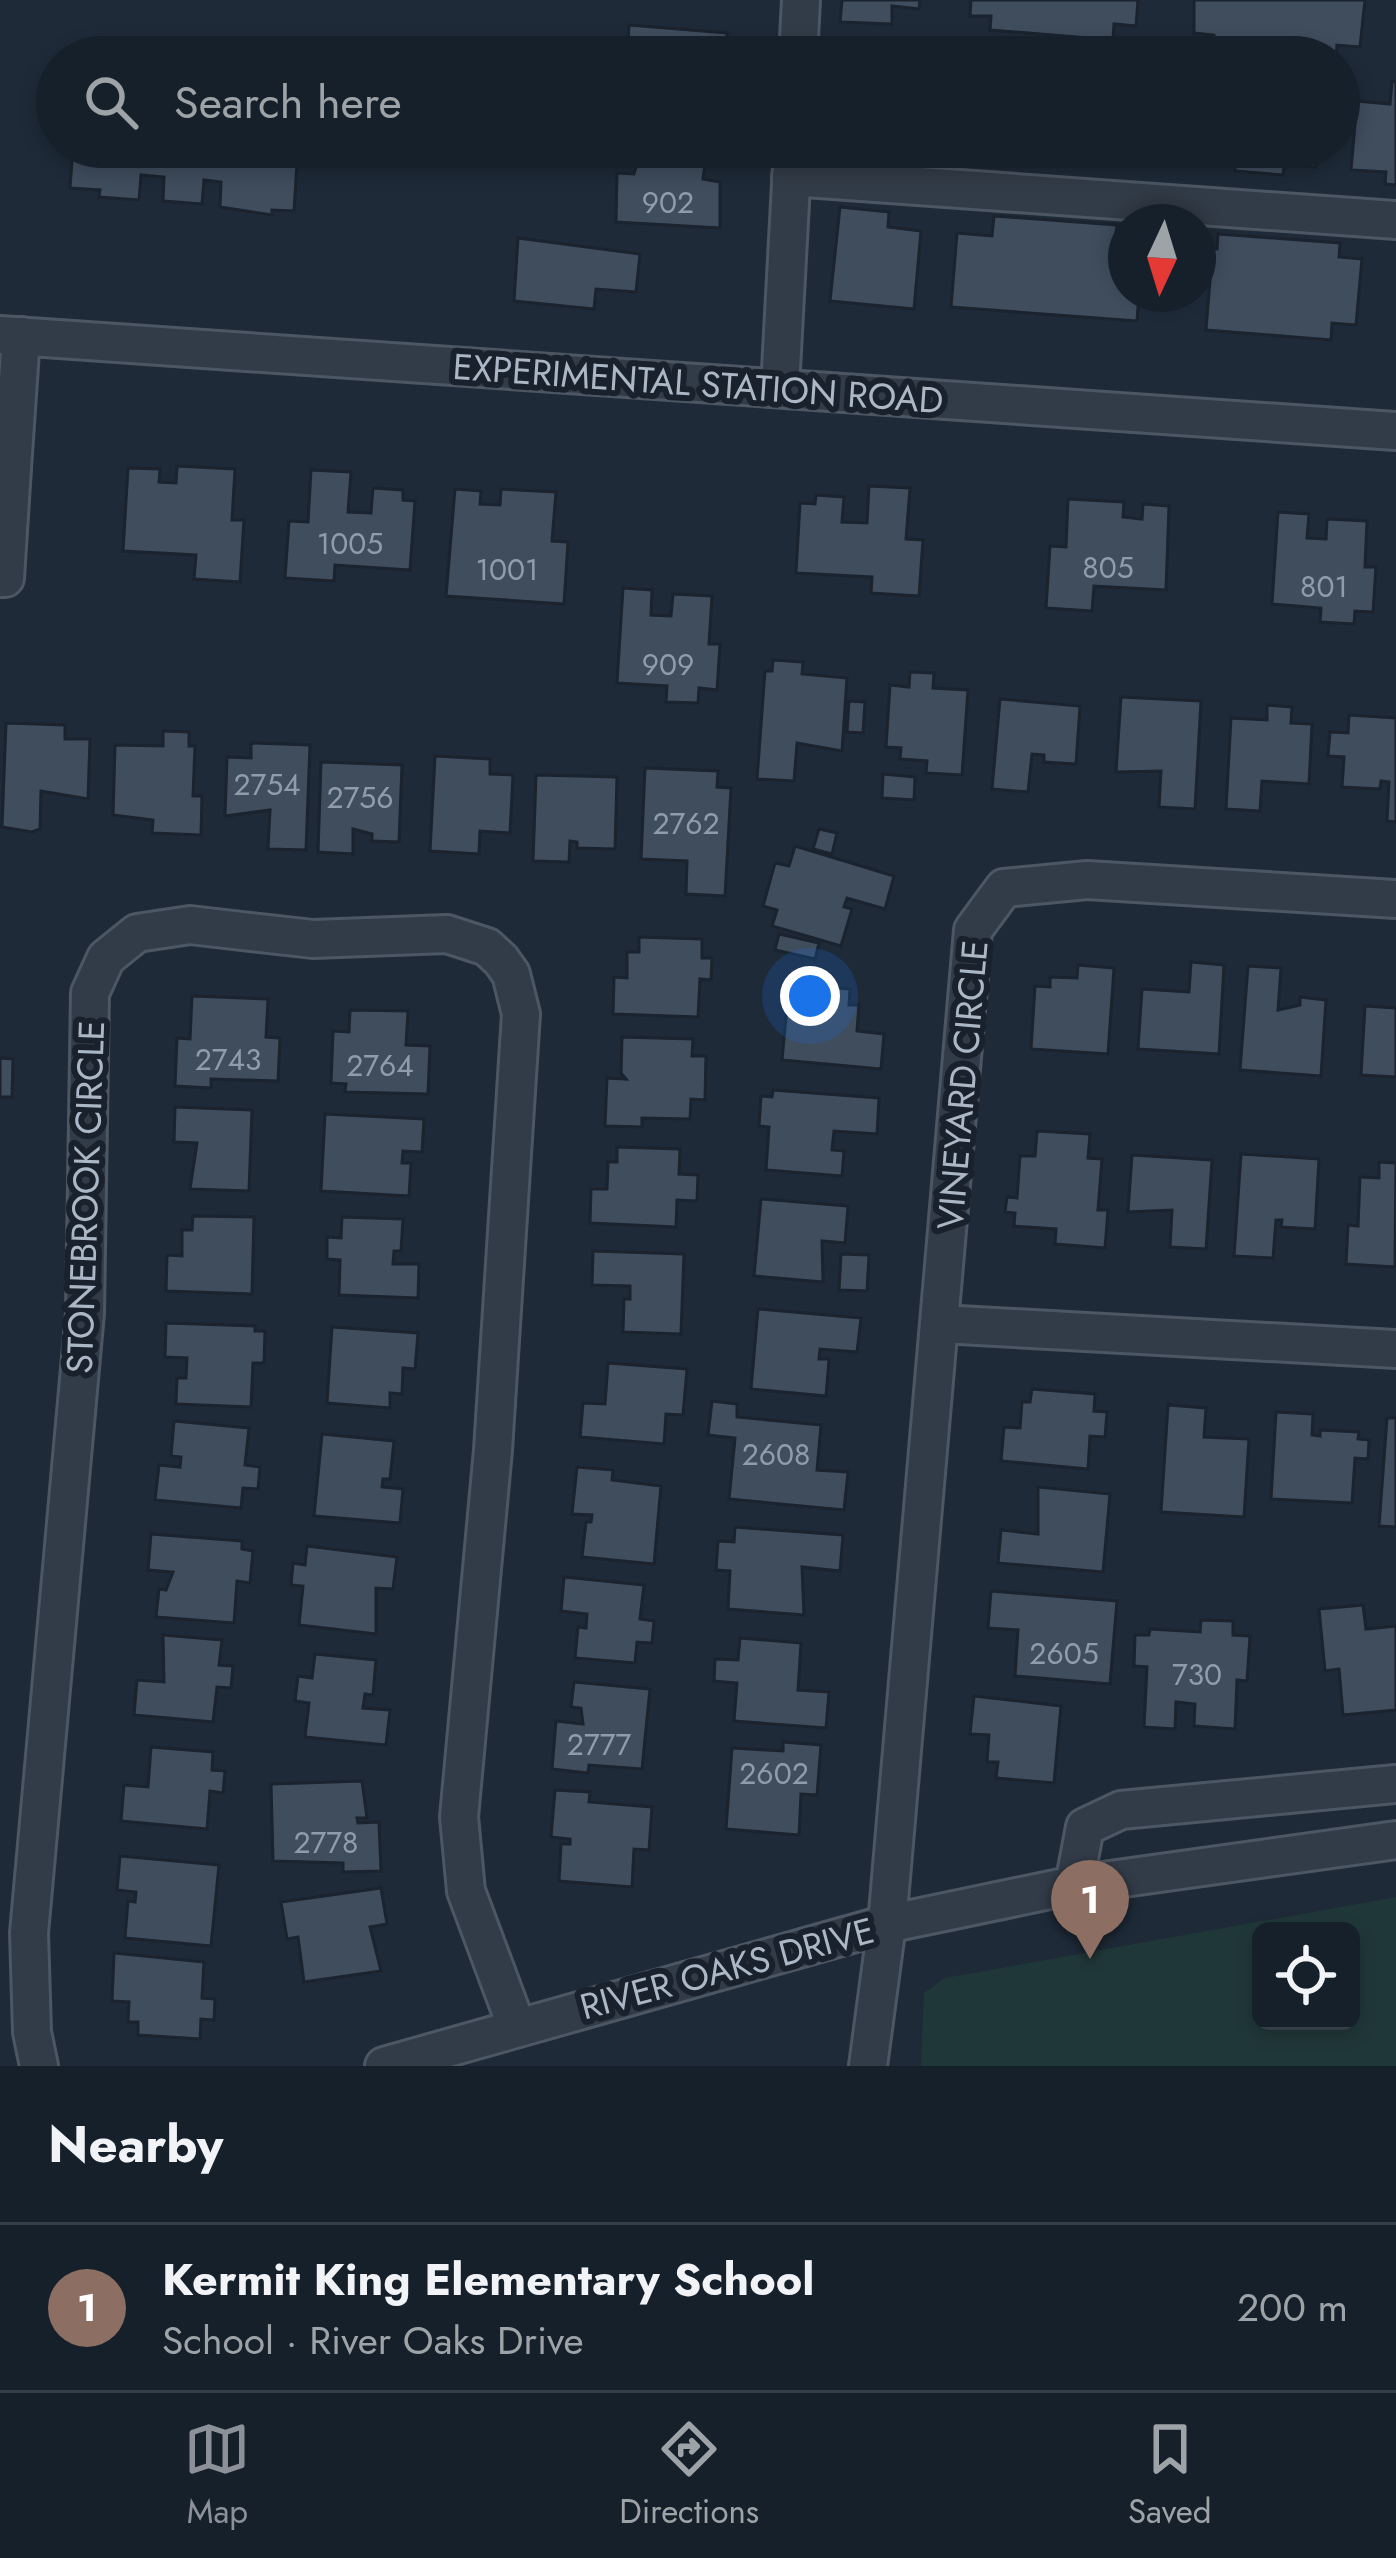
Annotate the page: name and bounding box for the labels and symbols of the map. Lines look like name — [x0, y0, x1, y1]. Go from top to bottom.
house number: 902 — [642, 181, 694, 224]
north arrow — [1108, 204, 1216, 312]
street label: EXPERIMENTAL STATION ROAD — [451, 340, 945, 426]
house number: 1005 — [317, 522, 383, 565]
house number: 805 — [1082, 546, 1134, 589]
house number: 1001 — [476, 548, 539, 591]
house number: 801 — [1300, 565, 1348, 608]
house number: 909 — [642, 643, 694, 686]
house number: 2754 — [233, 763, 301, 806]
house number: 2756 — [326, 776, 394, 819]
house number: 2762 — [652, 802, 720, 845]
street label: VINEYARD CIRCLE — [923, 938, 1001, 1232]
your location — [780, 966, 840, 1026]
street label: STONEBROOK CIRCLE — [53, 1020, 117, 1374]
house number: 2743 — [195, 1038, 261, 1081]
house number: 2764 — [346, 1044, 414, 1087]
house number: 2608 — [742, 1433, 810, 1476]
house number: 2605 — [1029, 1632, 1099, 1675]
house number: 730 — [1172, 1653, 1222, 1696]
house number: 2777 — [567, 1723, 631, 1766]
house number: 2602 — [739, 1752, 809, 1795]
house number: 2778 — [294, 1821, 358, 1864]
pin: 1 — [1051, 1860, 1129, 1959]
street label: RIVER OAKS DRIVE — [574, 1904, 880, 2032]

